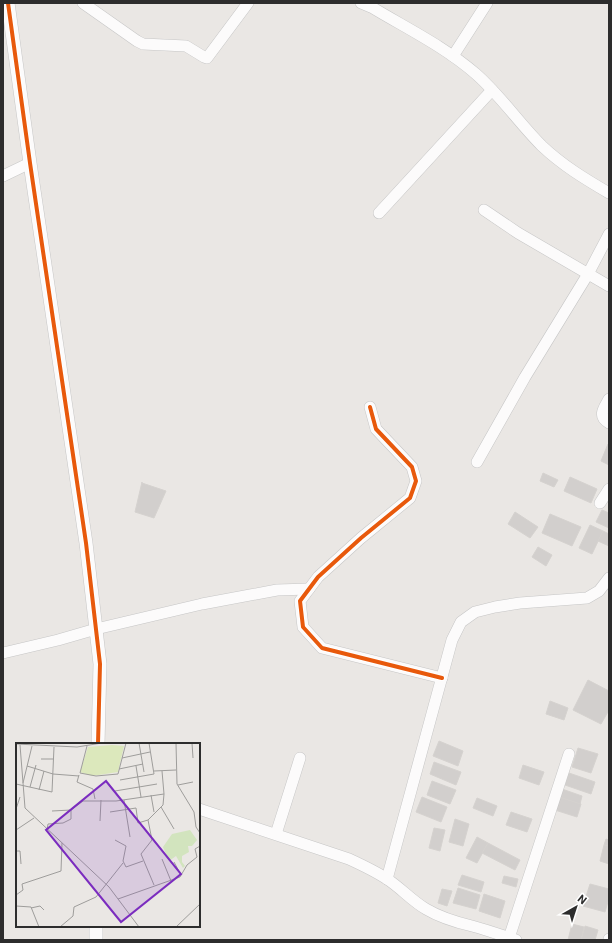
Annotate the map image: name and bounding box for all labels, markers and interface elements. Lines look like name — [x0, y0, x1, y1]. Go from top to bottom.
inset map — [16, 743, 200, 927]
north arrow — [556, 887, 596, 927]
text: N — [575, 892, 589, 907]

